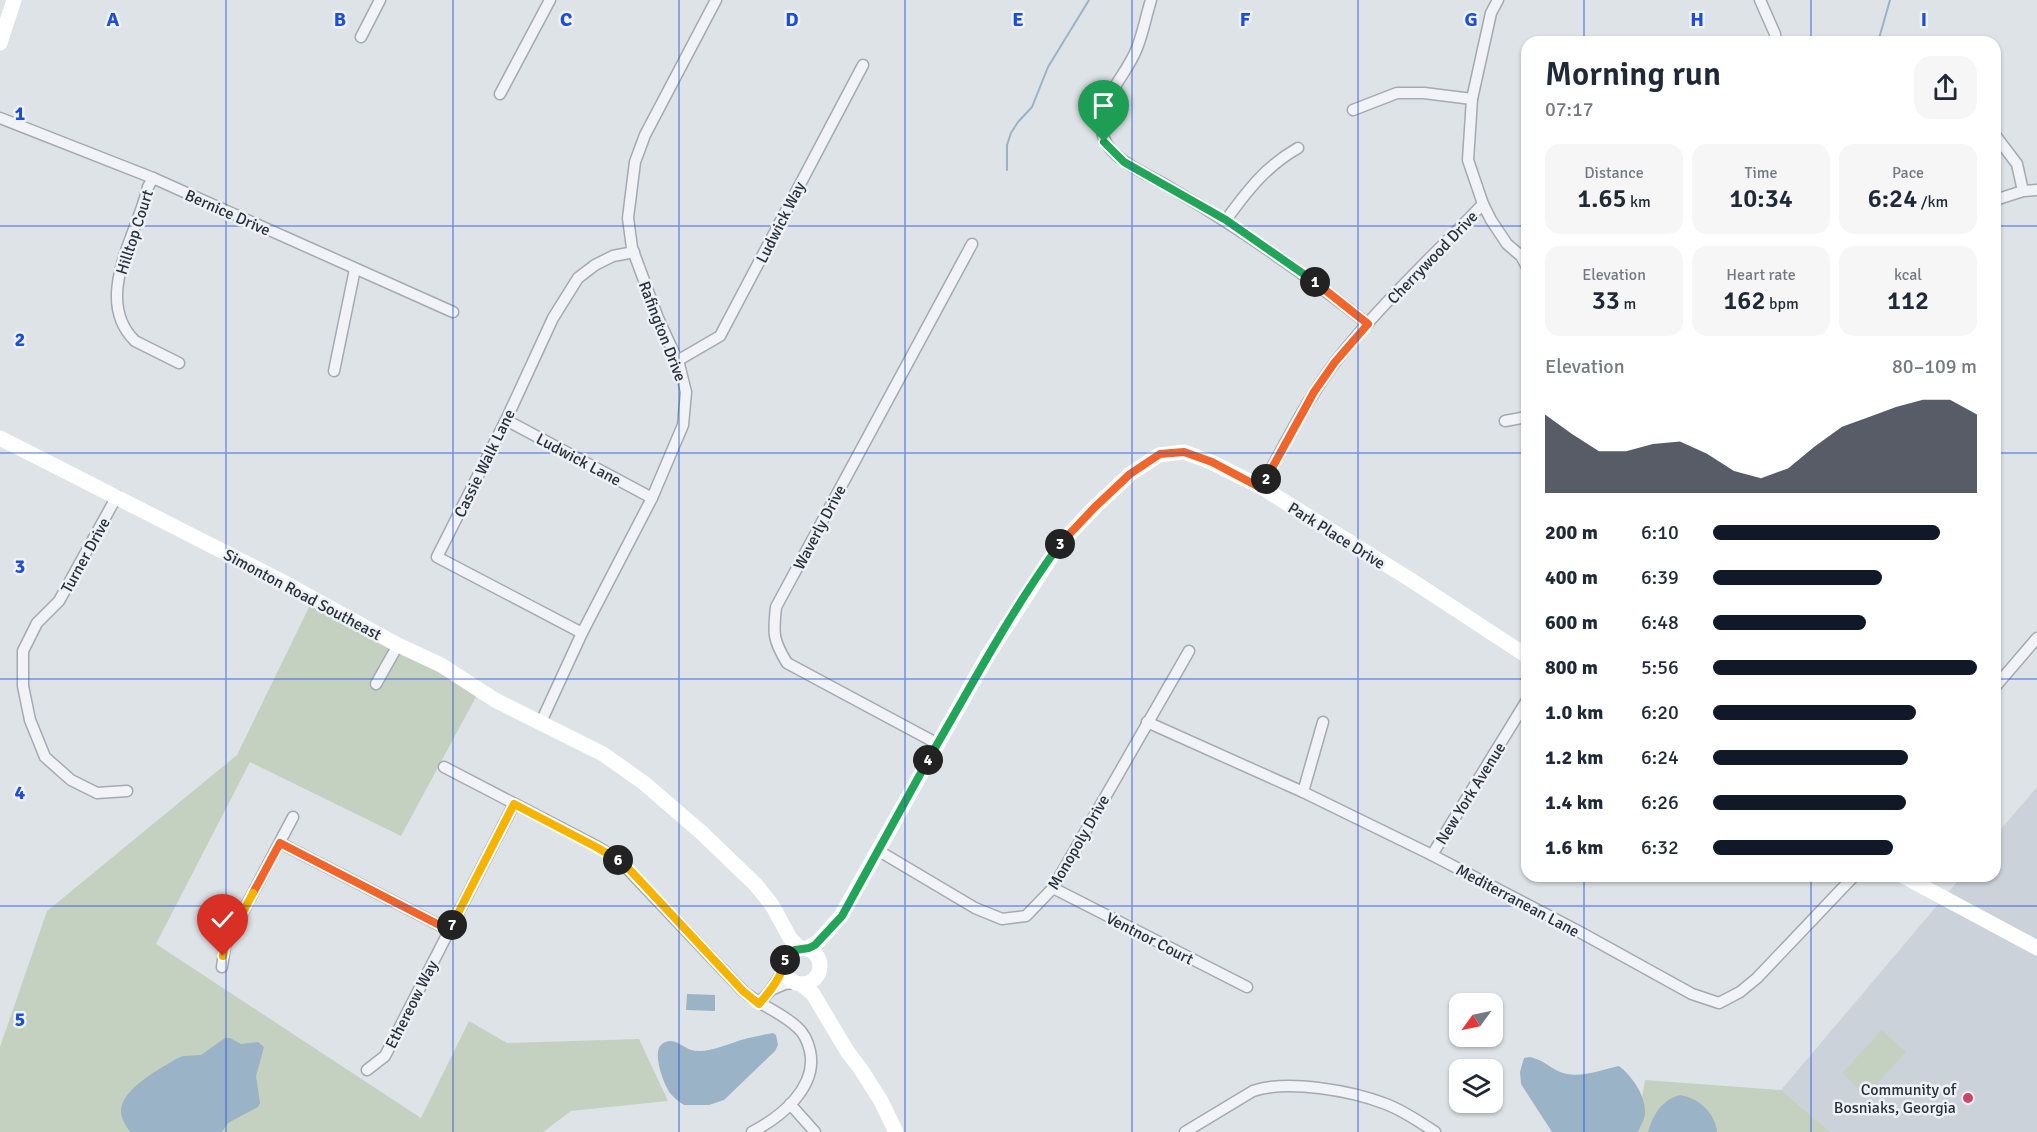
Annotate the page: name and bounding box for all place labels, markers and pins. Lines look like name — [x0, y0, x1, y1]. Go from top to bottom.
pin — [1078, 80, 1129, 142]
pin: 1 — [1300, 267, 1330, 297]
pin: 2 — [1251, 464, 1281, 494]
pin: 3 — [1045, 529, 1075, 559]
pin: 4 — [913, 745, 943, 775]
pin: 6 — [603, 845, 633, 875]
pin — [197, 894, 248, 956]
pin: 7 — [437, 910, 467, 940]
pin: 5 — [770, 945, 800, 975]
place label: Community of Bosniaks, Georgia — [1834, 1080, 1957, 1118]
marker: Community of Bosniaks, Georgia — [1961, 1091, 1975, 1105]

